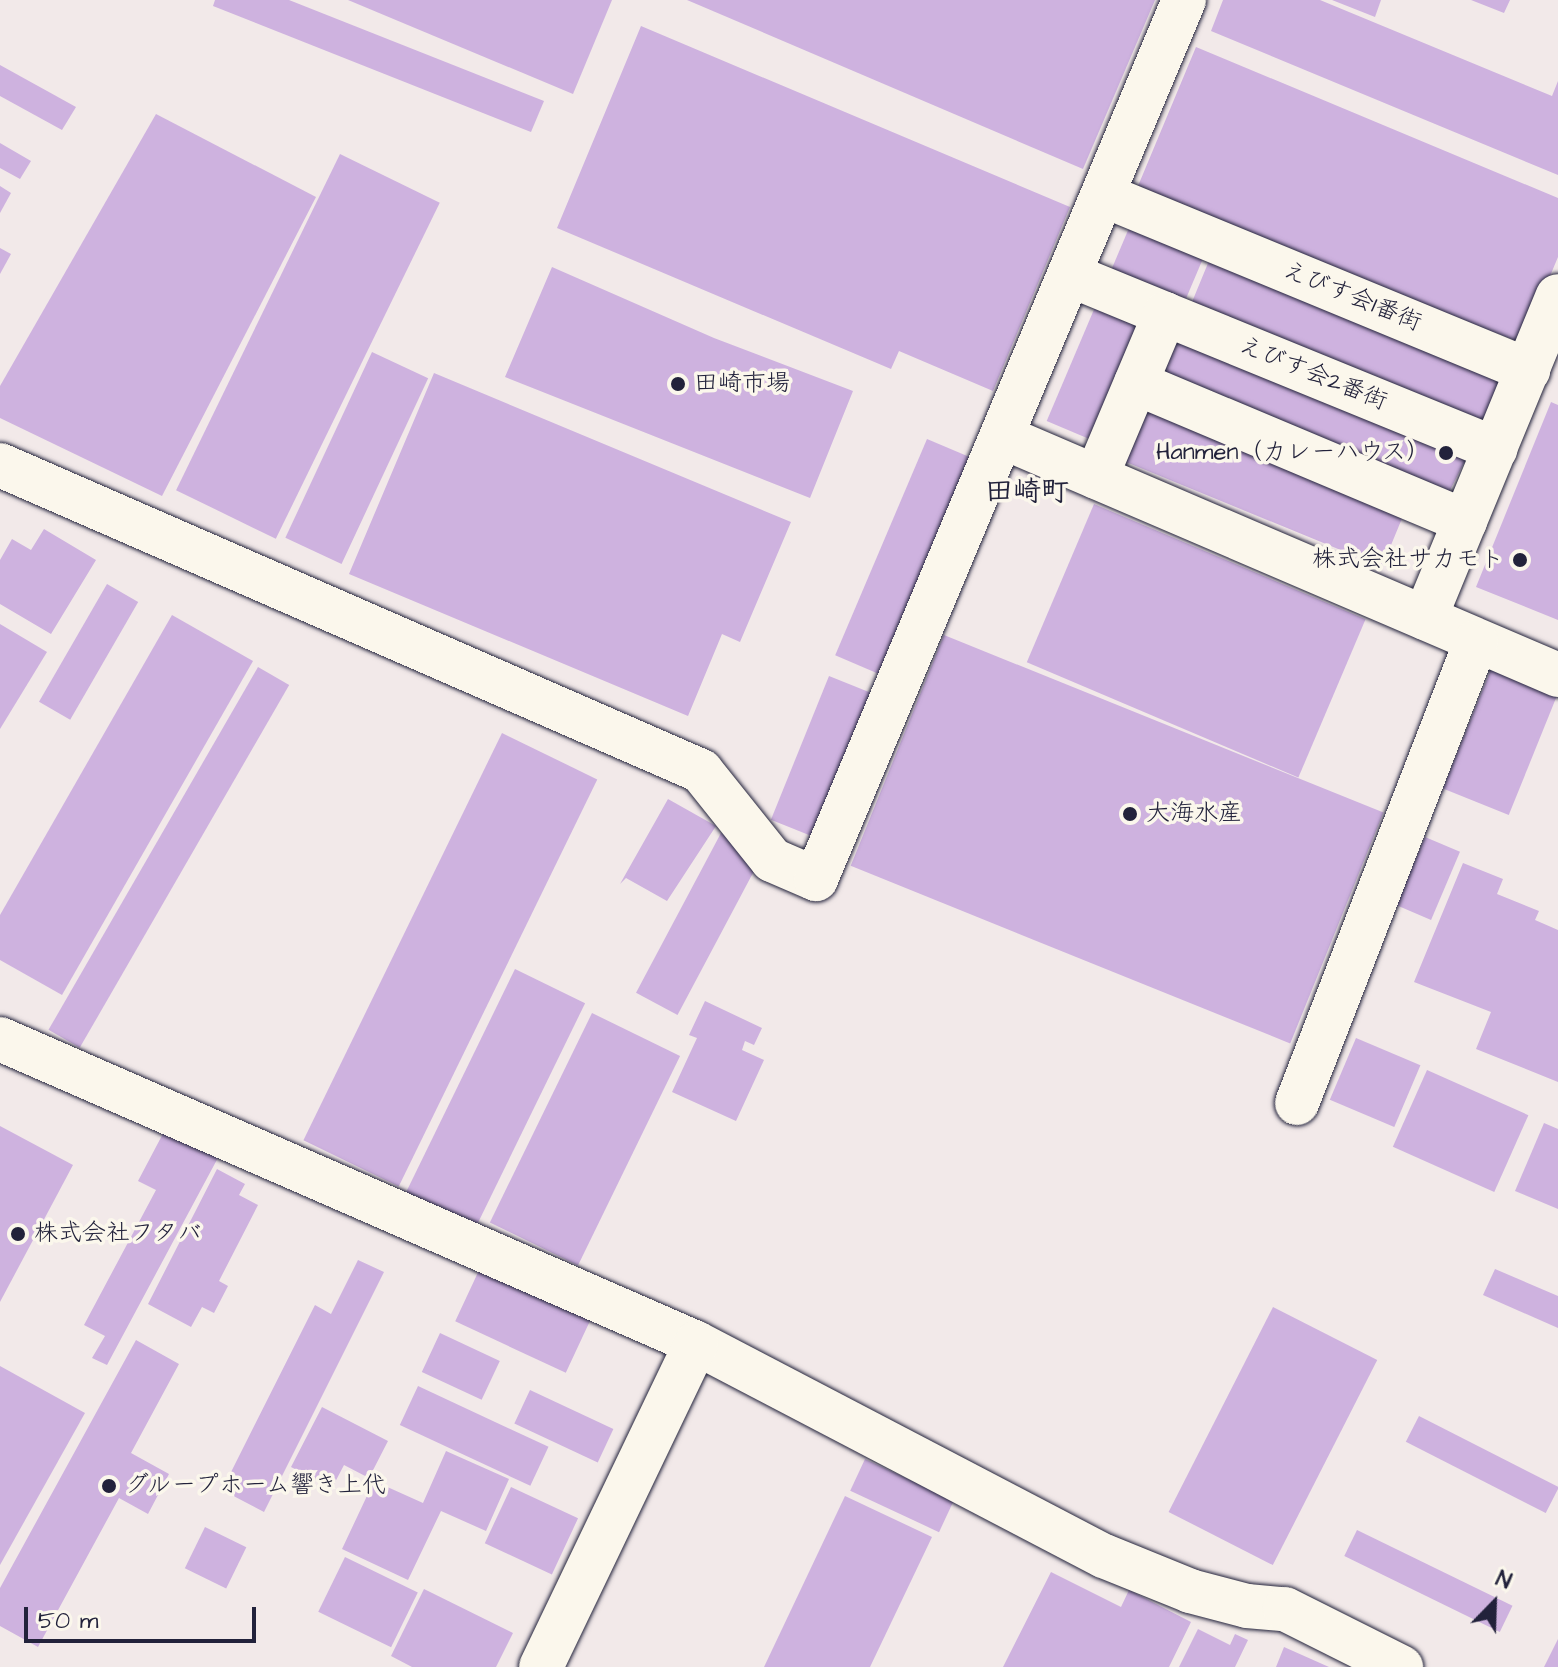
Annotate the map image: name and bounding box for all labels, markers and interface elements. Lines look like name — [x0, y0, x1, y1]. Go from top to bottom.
street label: えびす会1番街 — [1278, 256, 1426, 338]
street label: えびす会2番街 — [1234, 331, 1392, 417]
place label: 田崎市場 — [694, 370, 790, 398]
marker: 田崎市場 — [669, 375, 687, 393]
place label: Hanmen（カレーハウス） — [1155, 439, 1430, 467]
marker: Hanmen（カレーハウス） — [1437, 444, 1455, 462]
district label: 田崎町 — [985, 475, 1069, 509]
place label: 株式会社サカモト — [1312, 546, 1504, 574]
marker: 株式会社サカモト — [1511, 551, 1529, 569]
place label: 大海水産 — [1146, 800, 1242, 828]
marker: 大海水産 — [1121, 805, 1139, 823]
place label: 株式会社フタバ — [34, 1220, 202, 1248]
marker: 株式会社フタバ — [9, 1225, 27, 1243]
place label: グループホーム響き上代 — [125, 1472, 390, 1500]
marker: グループホーム響き上代 — [100, 1477, 118, 1495]
north arrow — [1454, 1563, 1534, 1643]
text: N — [1491, 1563, 1516, 1597]
scale bar — [28, 1591, 260, 1641]
text: 50 m — [38, 1604, 98, 1638]

